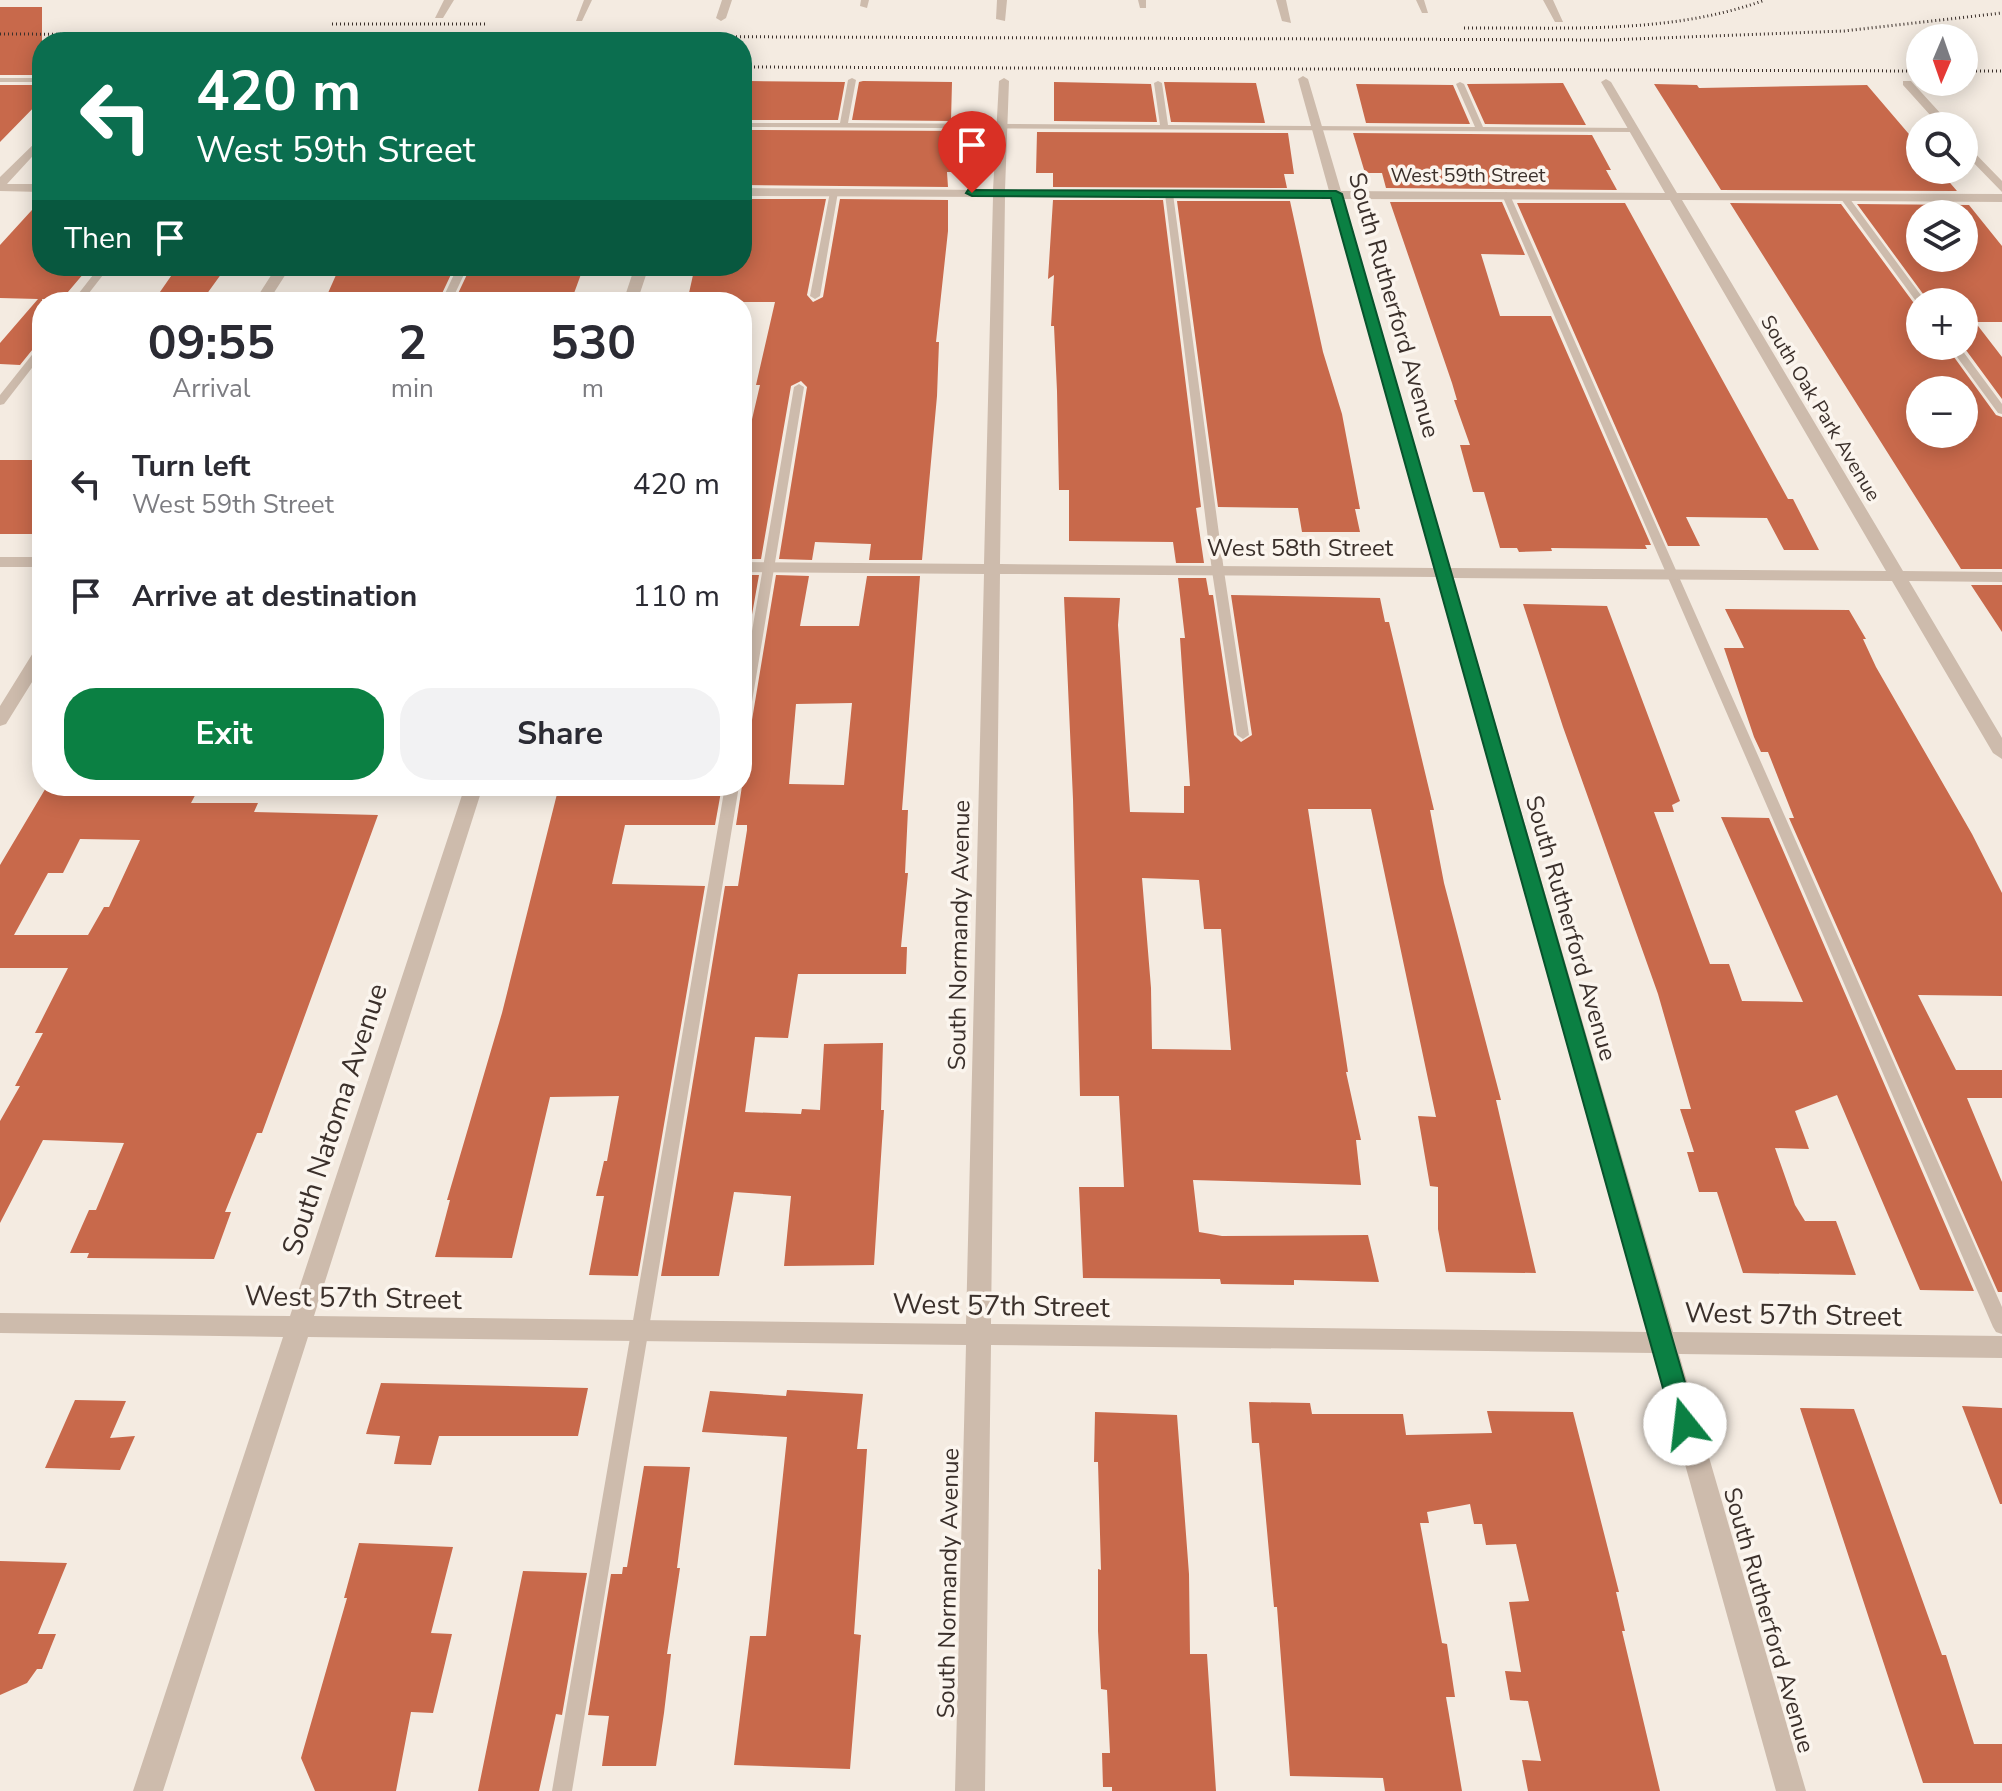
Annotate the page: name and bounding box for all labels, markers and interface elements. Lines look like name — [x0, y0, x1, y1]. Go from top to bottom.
north arrow — [1906, 24, 1978, 96]
map controls — [1906, 24, 1978, 448]
text: 420 m — [196, 53, 361, 130]
icon: left — [64, 64, 168, 168]
pin — [938, 111, 1006, 193]
button: search — [1906, 112, 1978, 184]
icon: arrive — [950, 123, 994, 167]
text: West 59th Street — [196, 126, 475, 175]
street label: West 59th Street — [1390, 162, 1547, 189]
street label: South Rutherford Avenue — [1341, 169, 1447, 441]
button: layers — [1906, 200, 1978, 272]
icon: arrive — [148, 216, 192, 260]
text: Then — [64, 218, 132, 259]
button: + — [1906, 288, 1978, 360]
text: 09:55 — [148, 310, 275, 376]
text: 2 — [398, 310, 427, 376]
text: 530 — [550, 310, 636, 376]
street label: South Oak Park Avenue — [1754, 310, 1887, 506]
text: Arrival — [172, 371, 251, 406]
text: min — [391, 371, 434, 406]
text: m — [582, 371, 604, 406]
button: − — [1906, 376, 1978, 448]
text: Turn left — [132, 446, 250, 487]
icon: left — [64, 462, 108, 506]
text: 420 m — [633, 464, 720, 505]
text: West 59th Street — [132, 487, 334, 522]
street label: West 58th Street — [1207, 532, 1394, 564]
icon: arrive — [64, 574, 108, 618]
text: Arrive at destination — [132, 576, 417, 617]
text: 110 m — [633, 576, 720, 617]
button: Exit — [64, 688, 384, 780]
button: Share — [400, 688, 720, 780]
street label: South Rutherford Avenue — [1518, 792, 1624, 1064]
street label: South Normandy Avenue — [941, 799, 977, 1071]
street label: South Natoma Avenue — [273, 979, 397, 1260]
street label: West 57th Street — [244, 1277, 462, 1319]
street label: West 57th Street — [892, 1285, 1110, 1327]
street label: West 57th Street — [1684, 1294, 1902, 1336]
position arrow — [1643, 1382, 1727, 1466]
street label: South Normandy Avenue — [930, 1447, 966, 1719]
street label: South Rutherford Avenue — [1716, 1484, 1822, 1756]

